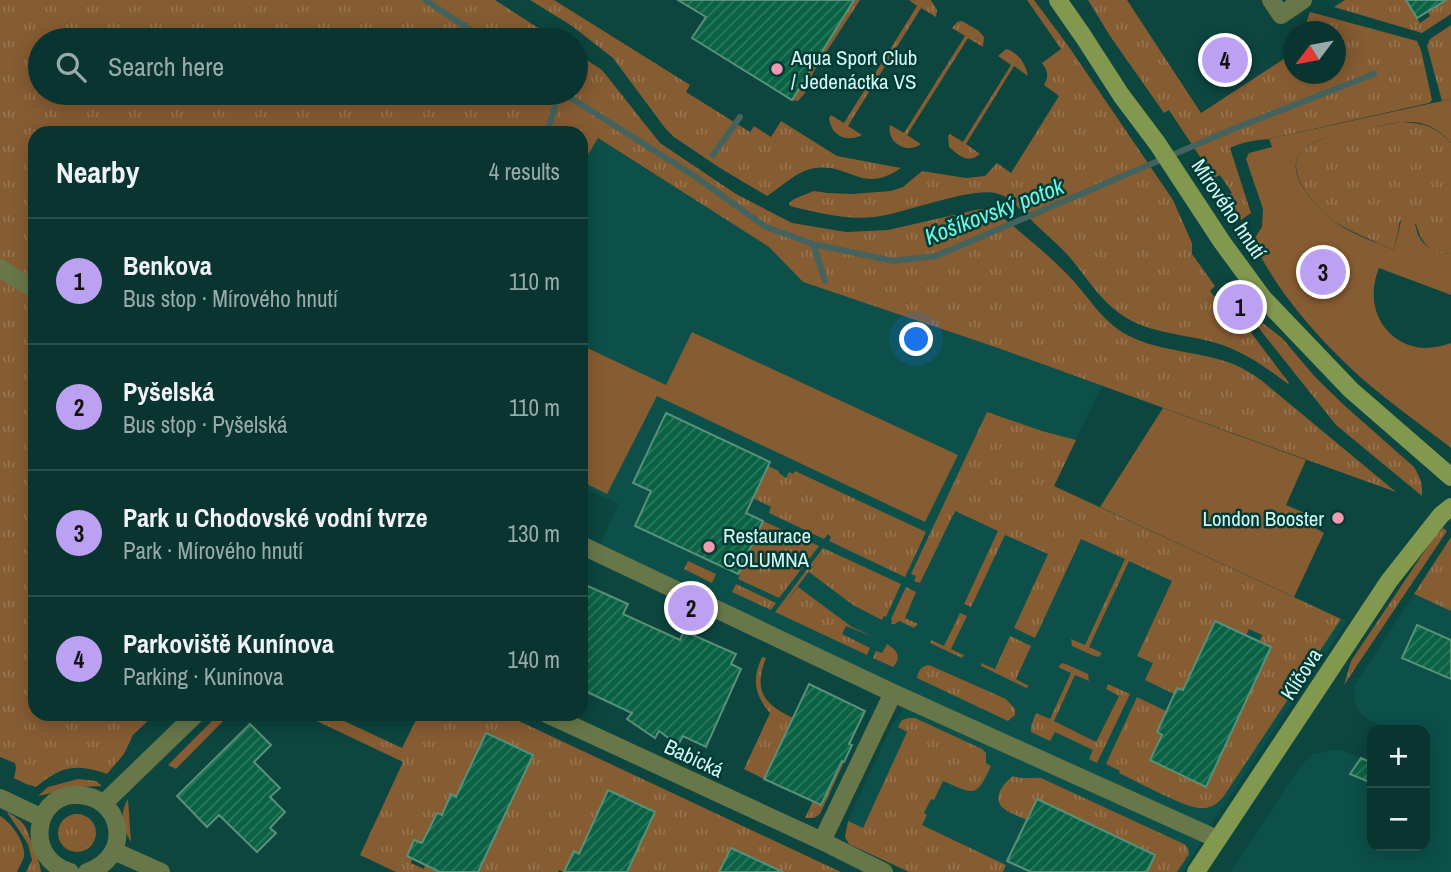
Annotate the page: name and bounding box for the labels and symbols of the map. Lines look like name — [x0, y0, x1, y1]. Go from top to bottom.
north arrow — [1283, 21, 1346, 84]
pin: 4 — [1202, 34, 1248, 86]
place label: Aqua Sport Club / Jedenáctka VS — [790, 43, 917, 96]
marker: Aqua Sport Club / Jedenáctka VS — [769, 61, 785, 77]
street label: Mírového hnutí — [1185, 153, 1273, 265]
water label: Košíkovský potok — [920, 170, 1070, 252]
pin: 3 — [1300, 246, 1346, 298]
pin: 1 — [1217, 281, 1263, 333]
your location — [899, 322, 933, 356]
place label: London Booster — [1202, 504, 1324, 533]
marker: London Booster — [1330, 510, 1346, 526]
place label: Restaurace COLUMNA — [723, 521, 811, 574]
marker: Restaurace COLUMNA — [701, 539, 717, 555]
pin: 2 — [668, 582, 714, 634]
street label: Klíčova — [1273, 642, 1329, 706]
street label: Babická — [660, 732, 729, 784]

